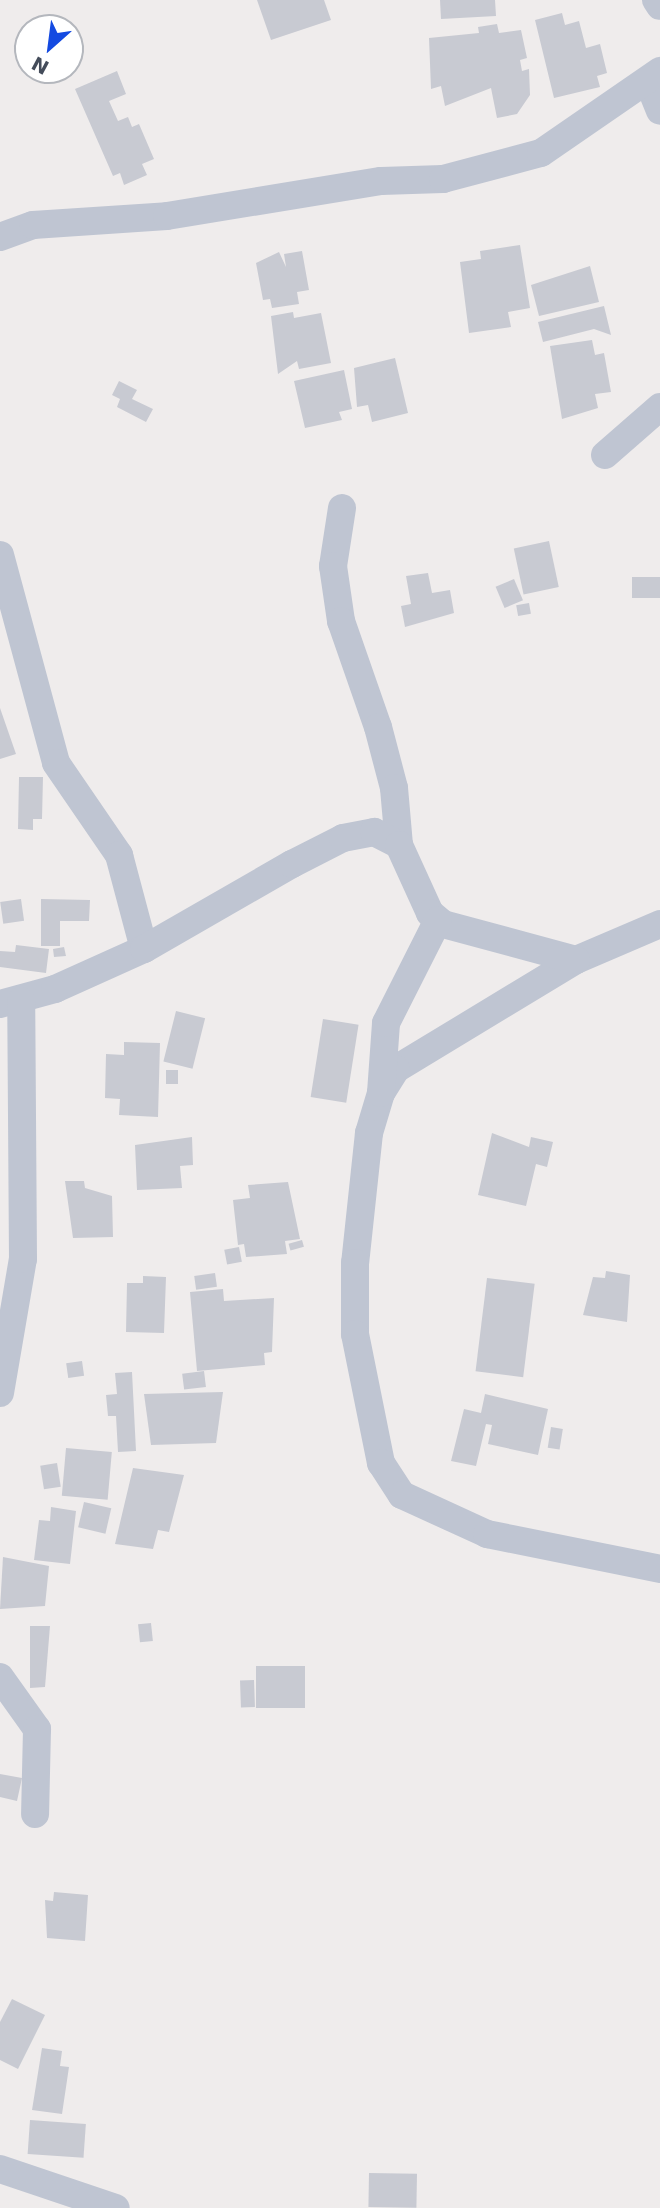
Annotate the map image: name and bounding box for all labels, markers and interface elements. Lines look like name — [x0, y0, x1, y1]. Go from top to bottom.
north arrow — [14, 14, 84, 84]
text: N — [28, 52, 52, 79]

